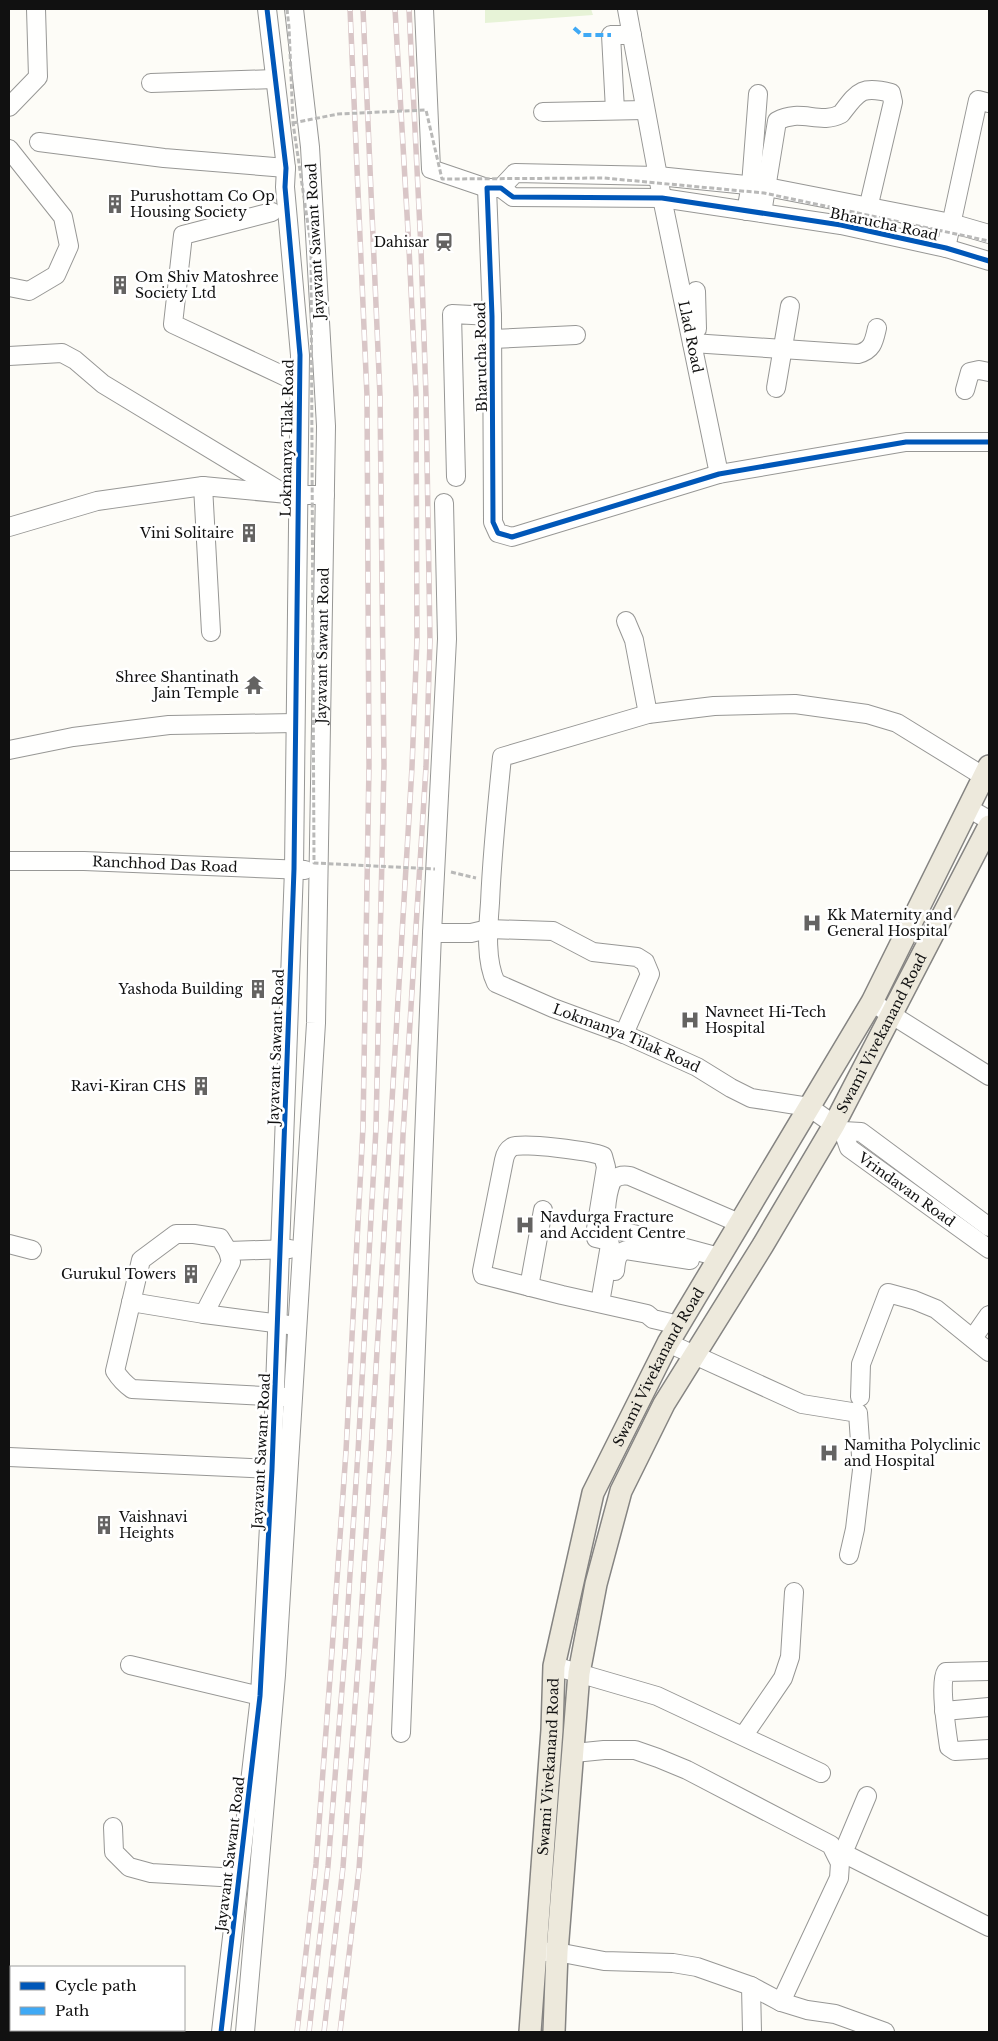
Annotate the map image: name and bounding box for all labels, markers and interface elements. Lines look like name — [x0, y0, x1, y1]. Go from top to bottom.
street label: Jayavant Sawant Road — [302, 162, 328, 321]
place label: Purushottam Co Op Housing Society — [130, 187, 275, 221]
building icon: Purushottam Co Op Housing Society — [104, 193, 126, 215]
street label: Bharucha Road — [828, 204, 940, 244]
station icon: Dahisar — [433, 231, 455, 253]
place label: Dahisar — [374, 233, 429, 251]
place label: Om Shiv Matoshree Society Ltd — [135, 268, 279, 302]
building icon: Om Shiv Matoshree Society Ltd — [109, 274, 131, 296]
street label: Llad Road — [674, 299, 707, 375]
street label: Bharucha Road — [471, 301, 491, 412]
street label: Lokmanya Tilak Road — [277, 358, 297, 517]
building icon: Vini Solitaire — [238, 522, 260, 544]
place label: Vini Solitaire — [139, 524, 234, 542]
street label: Jayavant Sawant Road — [312, 567, 333, 726]
place label: Shree Shantinath Jain Temple — [115, 668, 239, 702]
temple icon: Shree Shantinath Jain Temple — [243, 674, 265, 696]
street label: Ranchhod Das Road — [92, 852, 239, 876]
place label: Kk Maternity and General Hospital — [827, 906, 953, 940]
hospital icon: Kk Maternity and General Hospital — [801, 912, 823, 934]
street label: Swami Vivekanand Road — [833, 950, 931, 1116]
street label: Jayavant Sawant Road — [264, 968, 288, 1127]
building icon: Yashoda Building — [247, 978, 269, 1000]
place label: Yashoda Building — [117, 980, 244, 998]
street label: Lokmanya Tilak Road — [550, 1000, 704, 1076]
place label: Navneet Hi-Tech Hospital — [705, 1003, 826, 1037]
hospital icon: Navneet Hi-Tech Hospital — [679, 1009, 701, 1031]
building icon: Ravi-Kiran CHS — [190, 1075, 212, 1097]
place label: Ravi-Kiran CHS — [71, 1077, 186, 1095]
street label: Vrindavan Road — [854, 1148, 959, 1231]
place label: Navdurga Fracture and Accident Centre — [540, 1208, 686, 1242]
hospital icon: Navdurga Fracture and Accident Centre — [514, 1214, 536, 1236]
building icon: Gurukul Towers — [180, 1263, 202, 1285]
place label: Gurukul Towers — [61, 1265, 176, 1283]
street label: Swami Vivekanand Road — [609, 1284, 708, 1450]
street label: Jayavant Sawant Road — [248, 1372, 274, 1531]
place label: Namitha Polyclinic and Hospital — [844, 1436, 981, 1470]
hospital icon: Namitha Polyclinic and Hospital — [818, 1442, 840, 1464]
place label: Vaishnavi Heights — [118, 1508, 188, 1542]
building icon: Vaishnavi Heights — [93, 1514, 115, 1536]
street label: Swami Vivekanand Road — [534, 1677, 563, 1856]
street label: Jayavant Sawant Road — [211, 1775, 249, 1935]
legend — [10, 1966, 185, 2031]
text: Cycle path — [55, 1976, 137, 1995]
text: Path — [55, 2001, 89, 2020]

